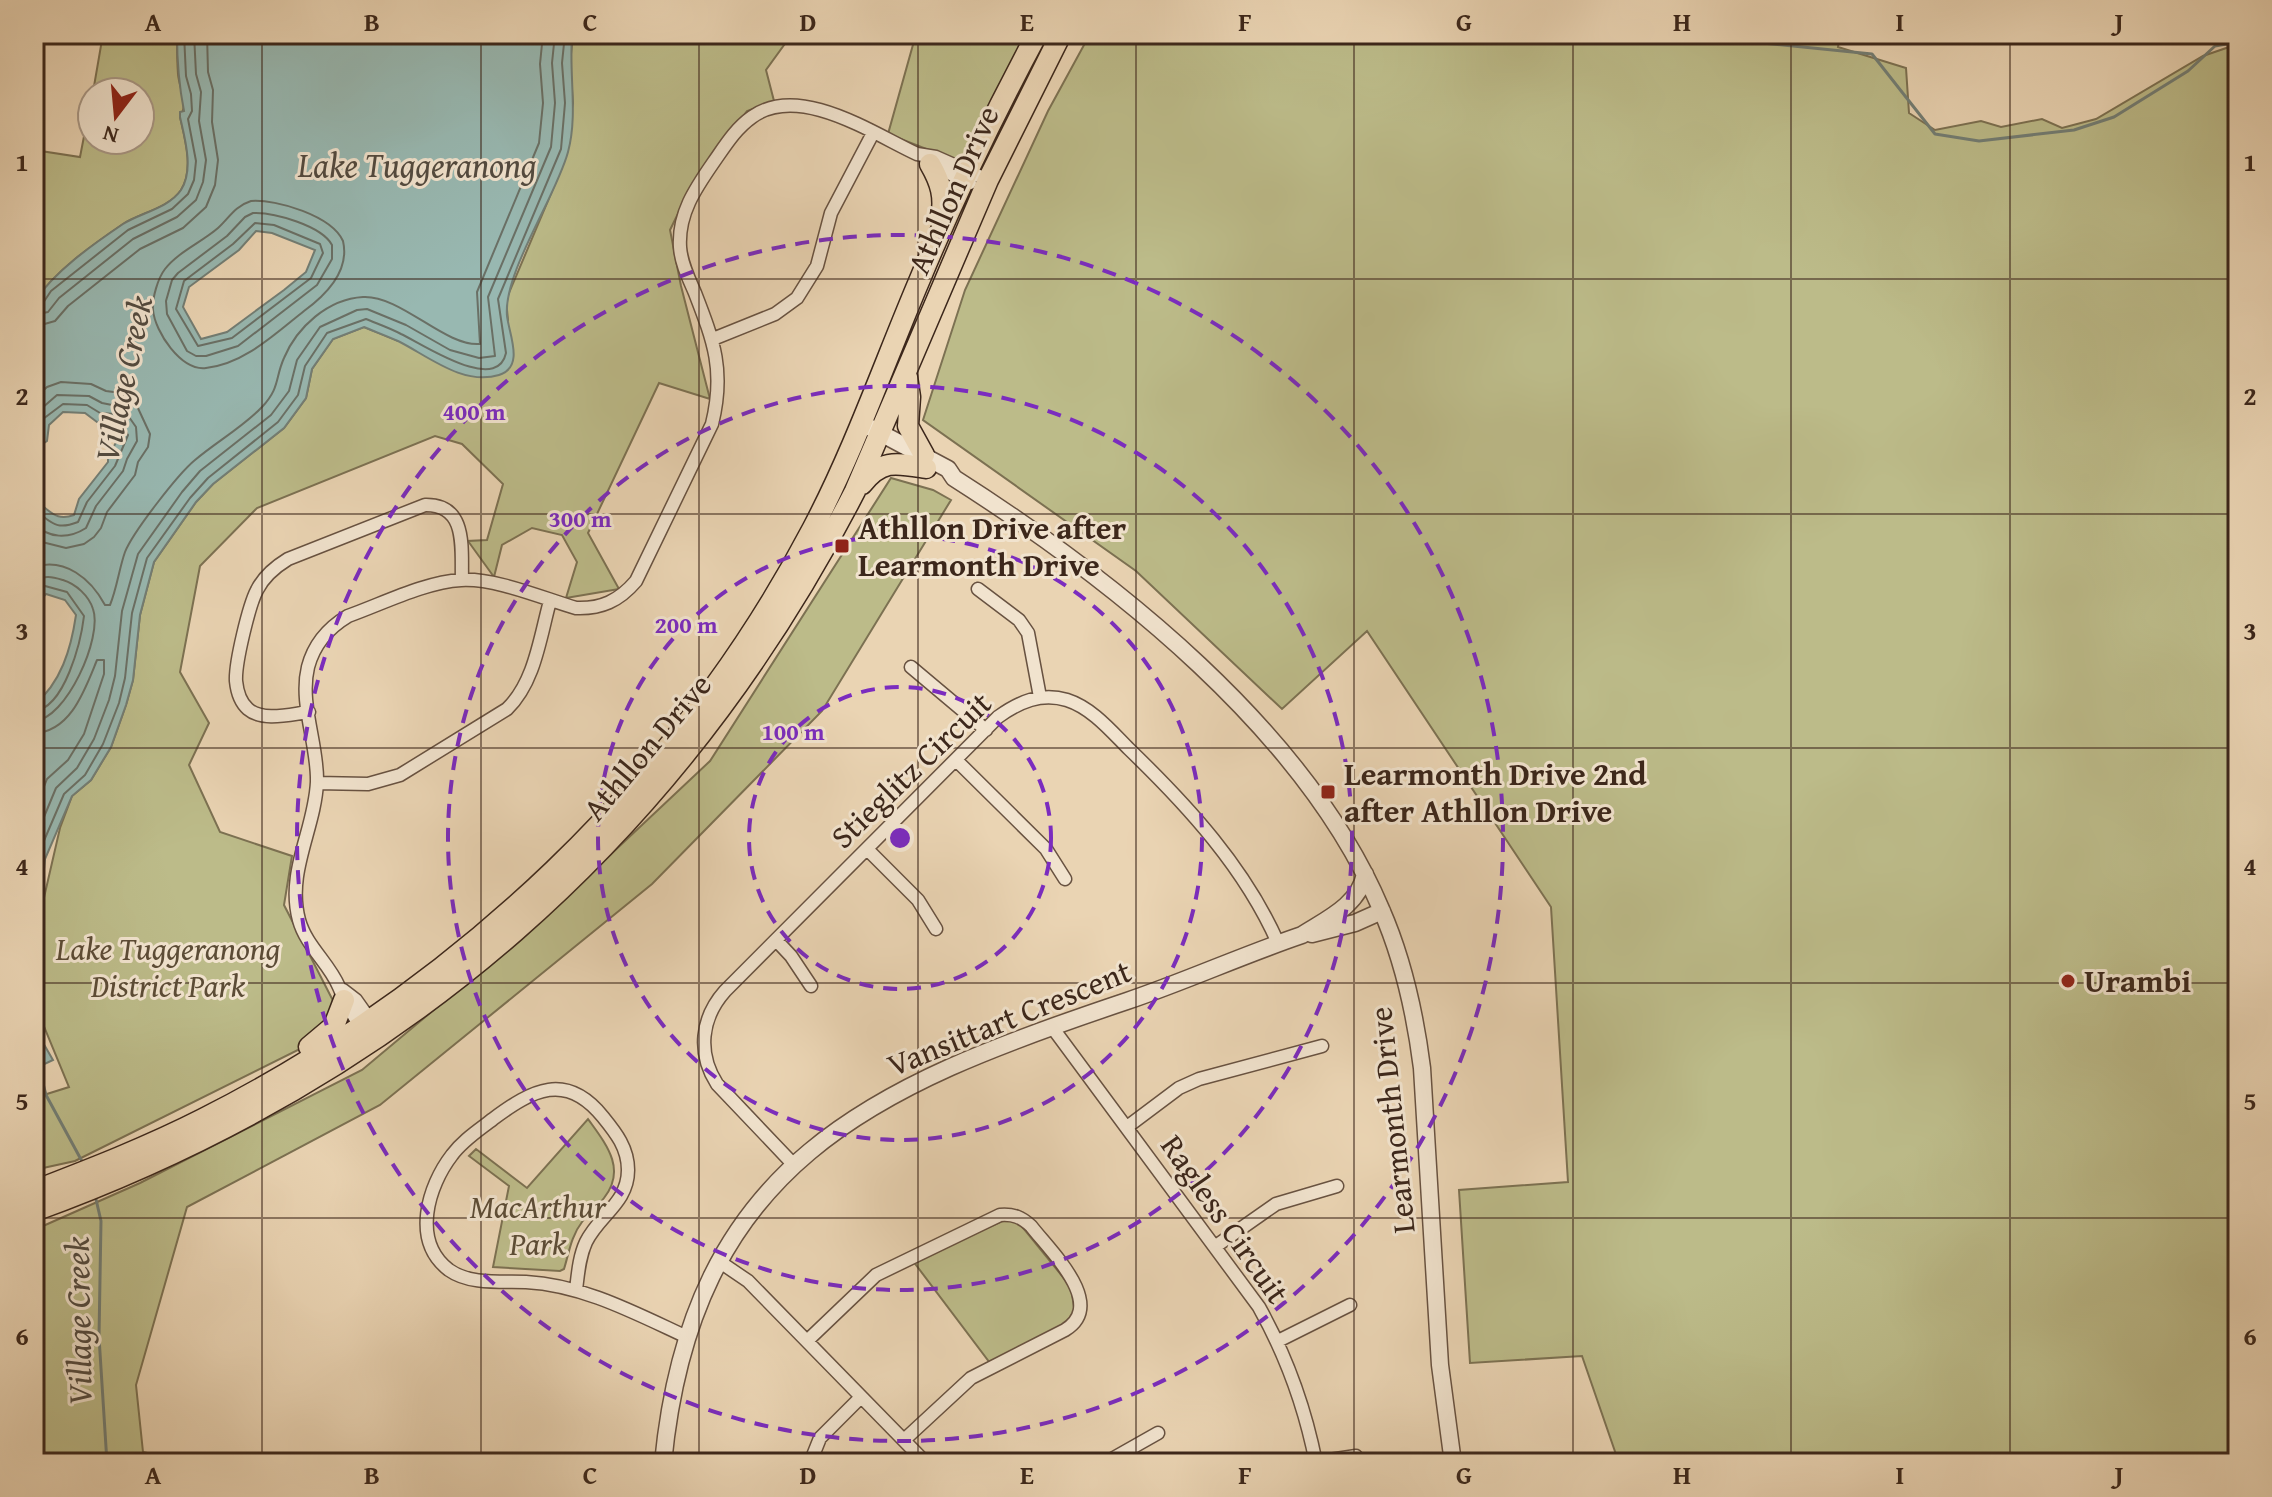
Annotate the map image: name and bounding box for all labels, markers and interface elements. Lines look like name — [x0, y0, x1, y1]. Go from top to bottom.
text: A — [145, 2, 162, 41]
text: B — [364, 2, 380, 41]
text: C — [583, 2, 597, 41]
text: D — [800, 2, 816, 41]
text: E — [1020, 2, 1034, 41]
text: F — [1238, 2, 1252, 41]
text: G — [1456, 2, 1472, 41]
text: H — [1673, 2, 1691, 41]
text: I — [1896, 2, 1904, 41]
text: J — [2111, 2, 2124, 41]
north arrow — [76, 76, 156, 156]
street label: Athllon Drive — [895, 98, 1011, 281]
text: N — [99, 118, 122, 153]
water label: Lake Tuggeranong — [297, 140, 536, 189]
text: 1 — [15, 142, 29, 181]
text: 1 — [2243, 142, 2257, 181]
water label: Village Creek — [81, 291, 164, 467]
text: 2 — [15, 376, 29, 415]
text: 2 — [2243, 376, 2257, 415]
text: 400 m — [442, 394, 506, 429]
text: 300 m — [548, 501, 612, 536]
place label: Athllon Drive after Learmonth Drive — [858, 504, 1127, 588]
marker: Athllon Drive after Learmonth Drive — [833, 537, 851, 555]
text: 200 m — [654, 607, 718, 642]
text: 3 — [15, 611, 29, 650]
text: 3 — [2243, 611, 2257, 650]
street label: Athllon Drive — [571, 663, 722, 831]
street label: Stieglitz Circuit — [820, 680, 1002, 859]
text: 100 m — [761, 714, 825, 749]
place label: Learmonth Drive 2nd after Athllon Drive — [1344, 750, 1647, 834]
marker: Learmonth Drive 2nd after Athllon Drive — [1319, 783, 1337, 801]
centre of rings — [886, 824, 914, 852]
text: 4 — [15, 846, 29, 885]
text: 4 — [2243, 846, 2257, 885]
park label: Lake Tuggeranong District Park — [55, 925, 281, 1009]
street label: Vansittart Crescent — [880, 947, 1138, 1088]
place label: Urambi — [2084, 957, 2191, 1004]
marker: Urambi — [2059, 972, 2077, 990]
street label: Learmonth Drive — [1356, 1004, 1427, 1236]
text: 5 — [15, 1081, 29, 1120]
text: 5 — [2243, 1081, 2257, 1120]
street label: Ragless Circuit — [1150, 1125, 1301, 1313]
park label: MacArthur Park — [470, 1183, 607, 1267]
water label: Village Creek — [52, 1236, 103, 1406]
text: 6 — [15, 1316, 29, 1355]
text: 6 — [2243, 1316, 2257, 1355]
text: A — [145, 1455, 162, 1494]
text: B — [364, 1455, 380, 1494]
text: C — [583, 1455, 597, 1494]
text: D — [800, 1455, 816, 1494]
text: E — [1020, 1455, 1034, 1494]
text: F — [1238, 1455, 1252, 1494]
text: G — [1456, 1455, 1472, 1494]
text: H — [1673, 1455, 1691, 1494]
text: I — [1896, 1455, 1904, 1494]
text: J — [2111, 1455, 2124, 1494]

